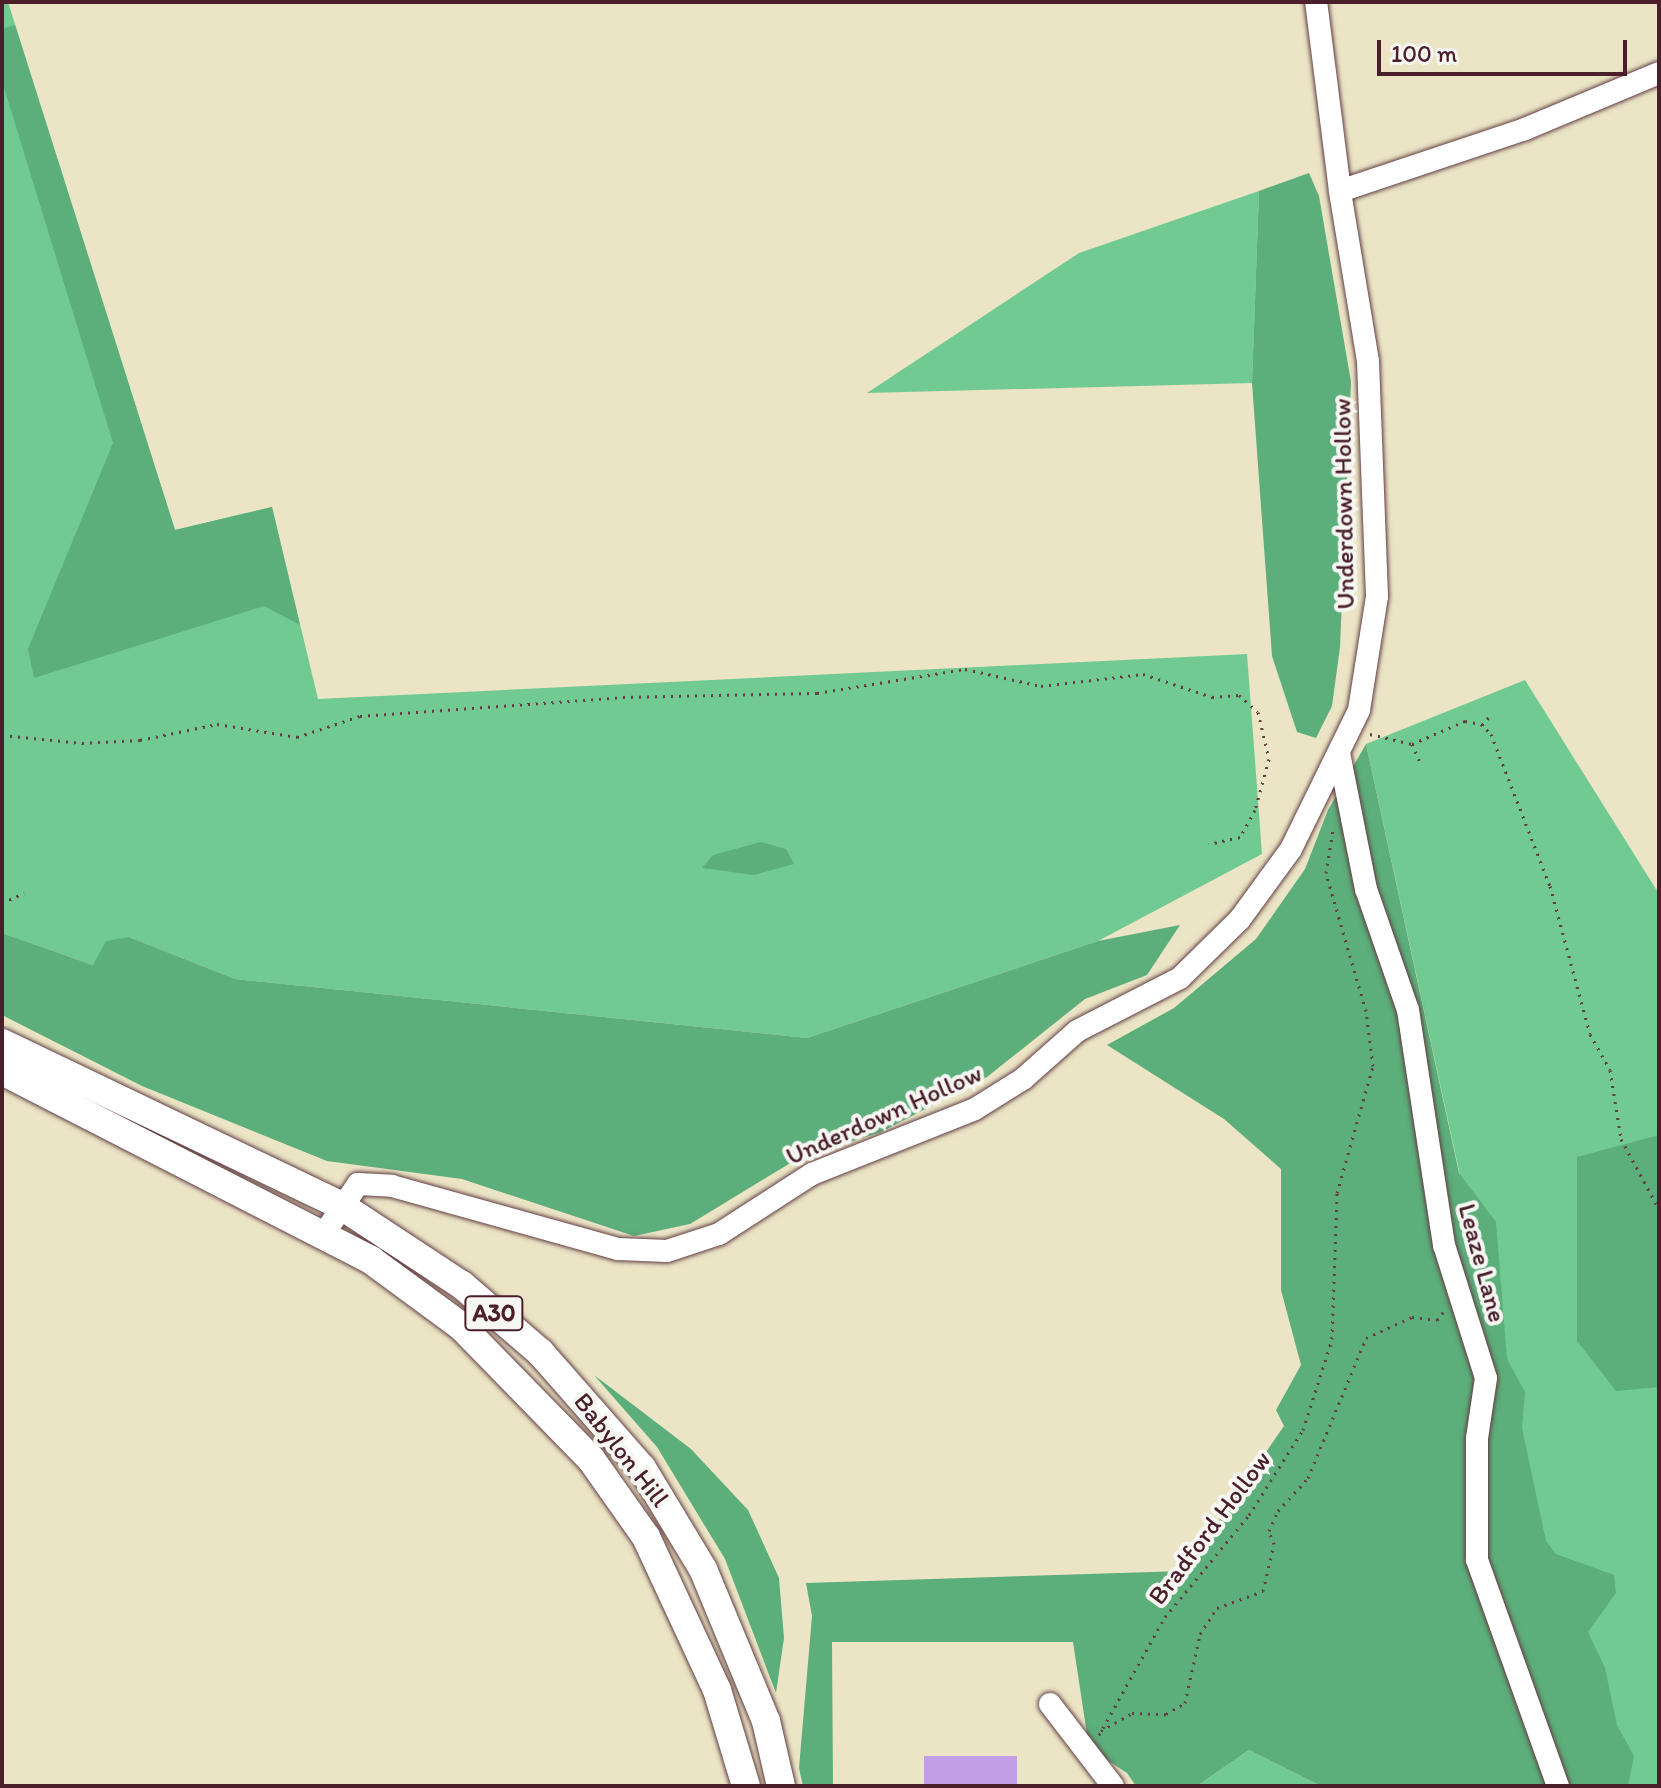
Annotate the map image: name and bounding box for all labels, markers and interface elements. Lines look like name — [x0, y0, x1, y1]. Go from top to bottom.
scale bar — [1381, 24, 1631, 74]
text: 100 m — [1391, 39, 1457, 68]
street label: Underdown Hollow — [1327, 398, 1361, 610]
street label: Underdown Hollow — [781, 1058, 987, 1172]
street label: Leaze Lane — [1451, 1200, 1513, 1326]
road number: A30 — [464, 1293, 524, 1333]
street label: Babylon Hill — [567, 1387, 675, 1513]
street label: Bradford Hollow — [1142, 1445, 1278, 1611]

